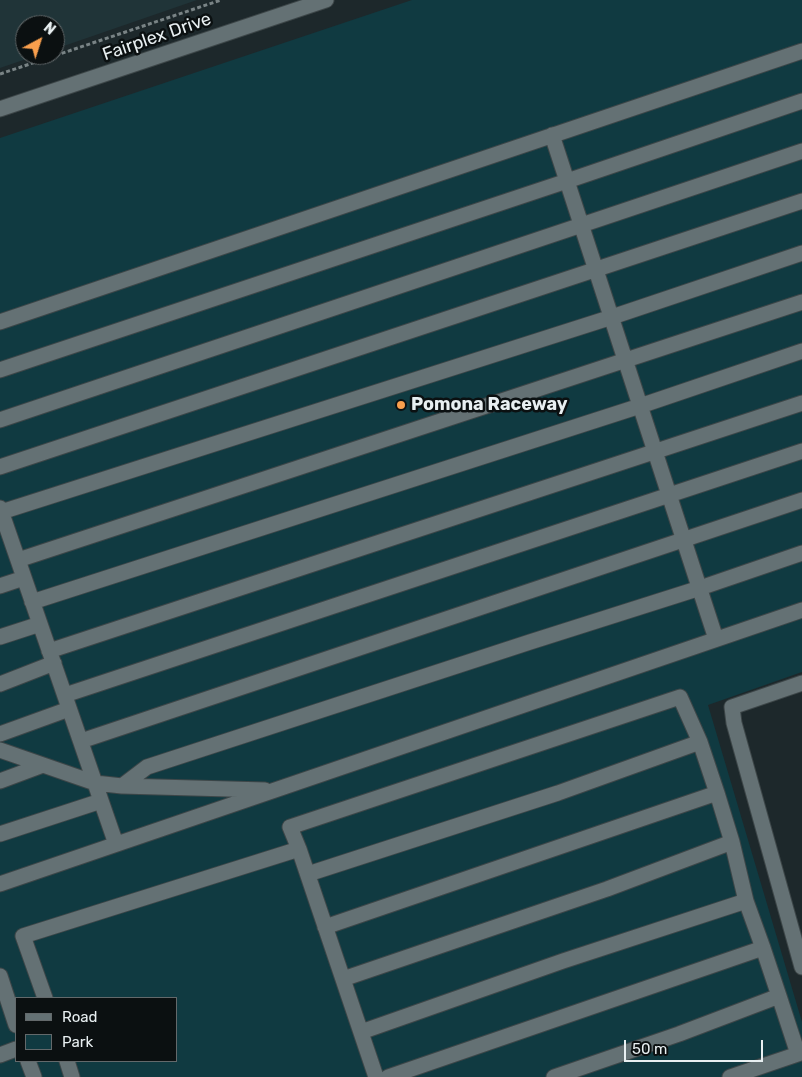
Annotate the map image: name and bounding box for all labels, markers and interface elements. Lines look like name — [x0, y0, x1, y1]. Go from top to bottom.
street label: Fairplex Drive — [100, 8, 214, 66]
north arrow — [15, 15, 65, 65]
text: N — [40, 19, 59, 39]
place label: Pomona Raceway — [411, 394, 567, 416]
marker: Pomona Raceway — [395, 399, 407, 411]
legend — [15, 997, 178, 1062]
text: Road — [62, 1008, 98, 1026]
scale bar — [627, 1030, 766, 1062]
text: Park — [62, 1033, 93, 1051]
text: 50 m — [632, 1040, 667, 1058]

